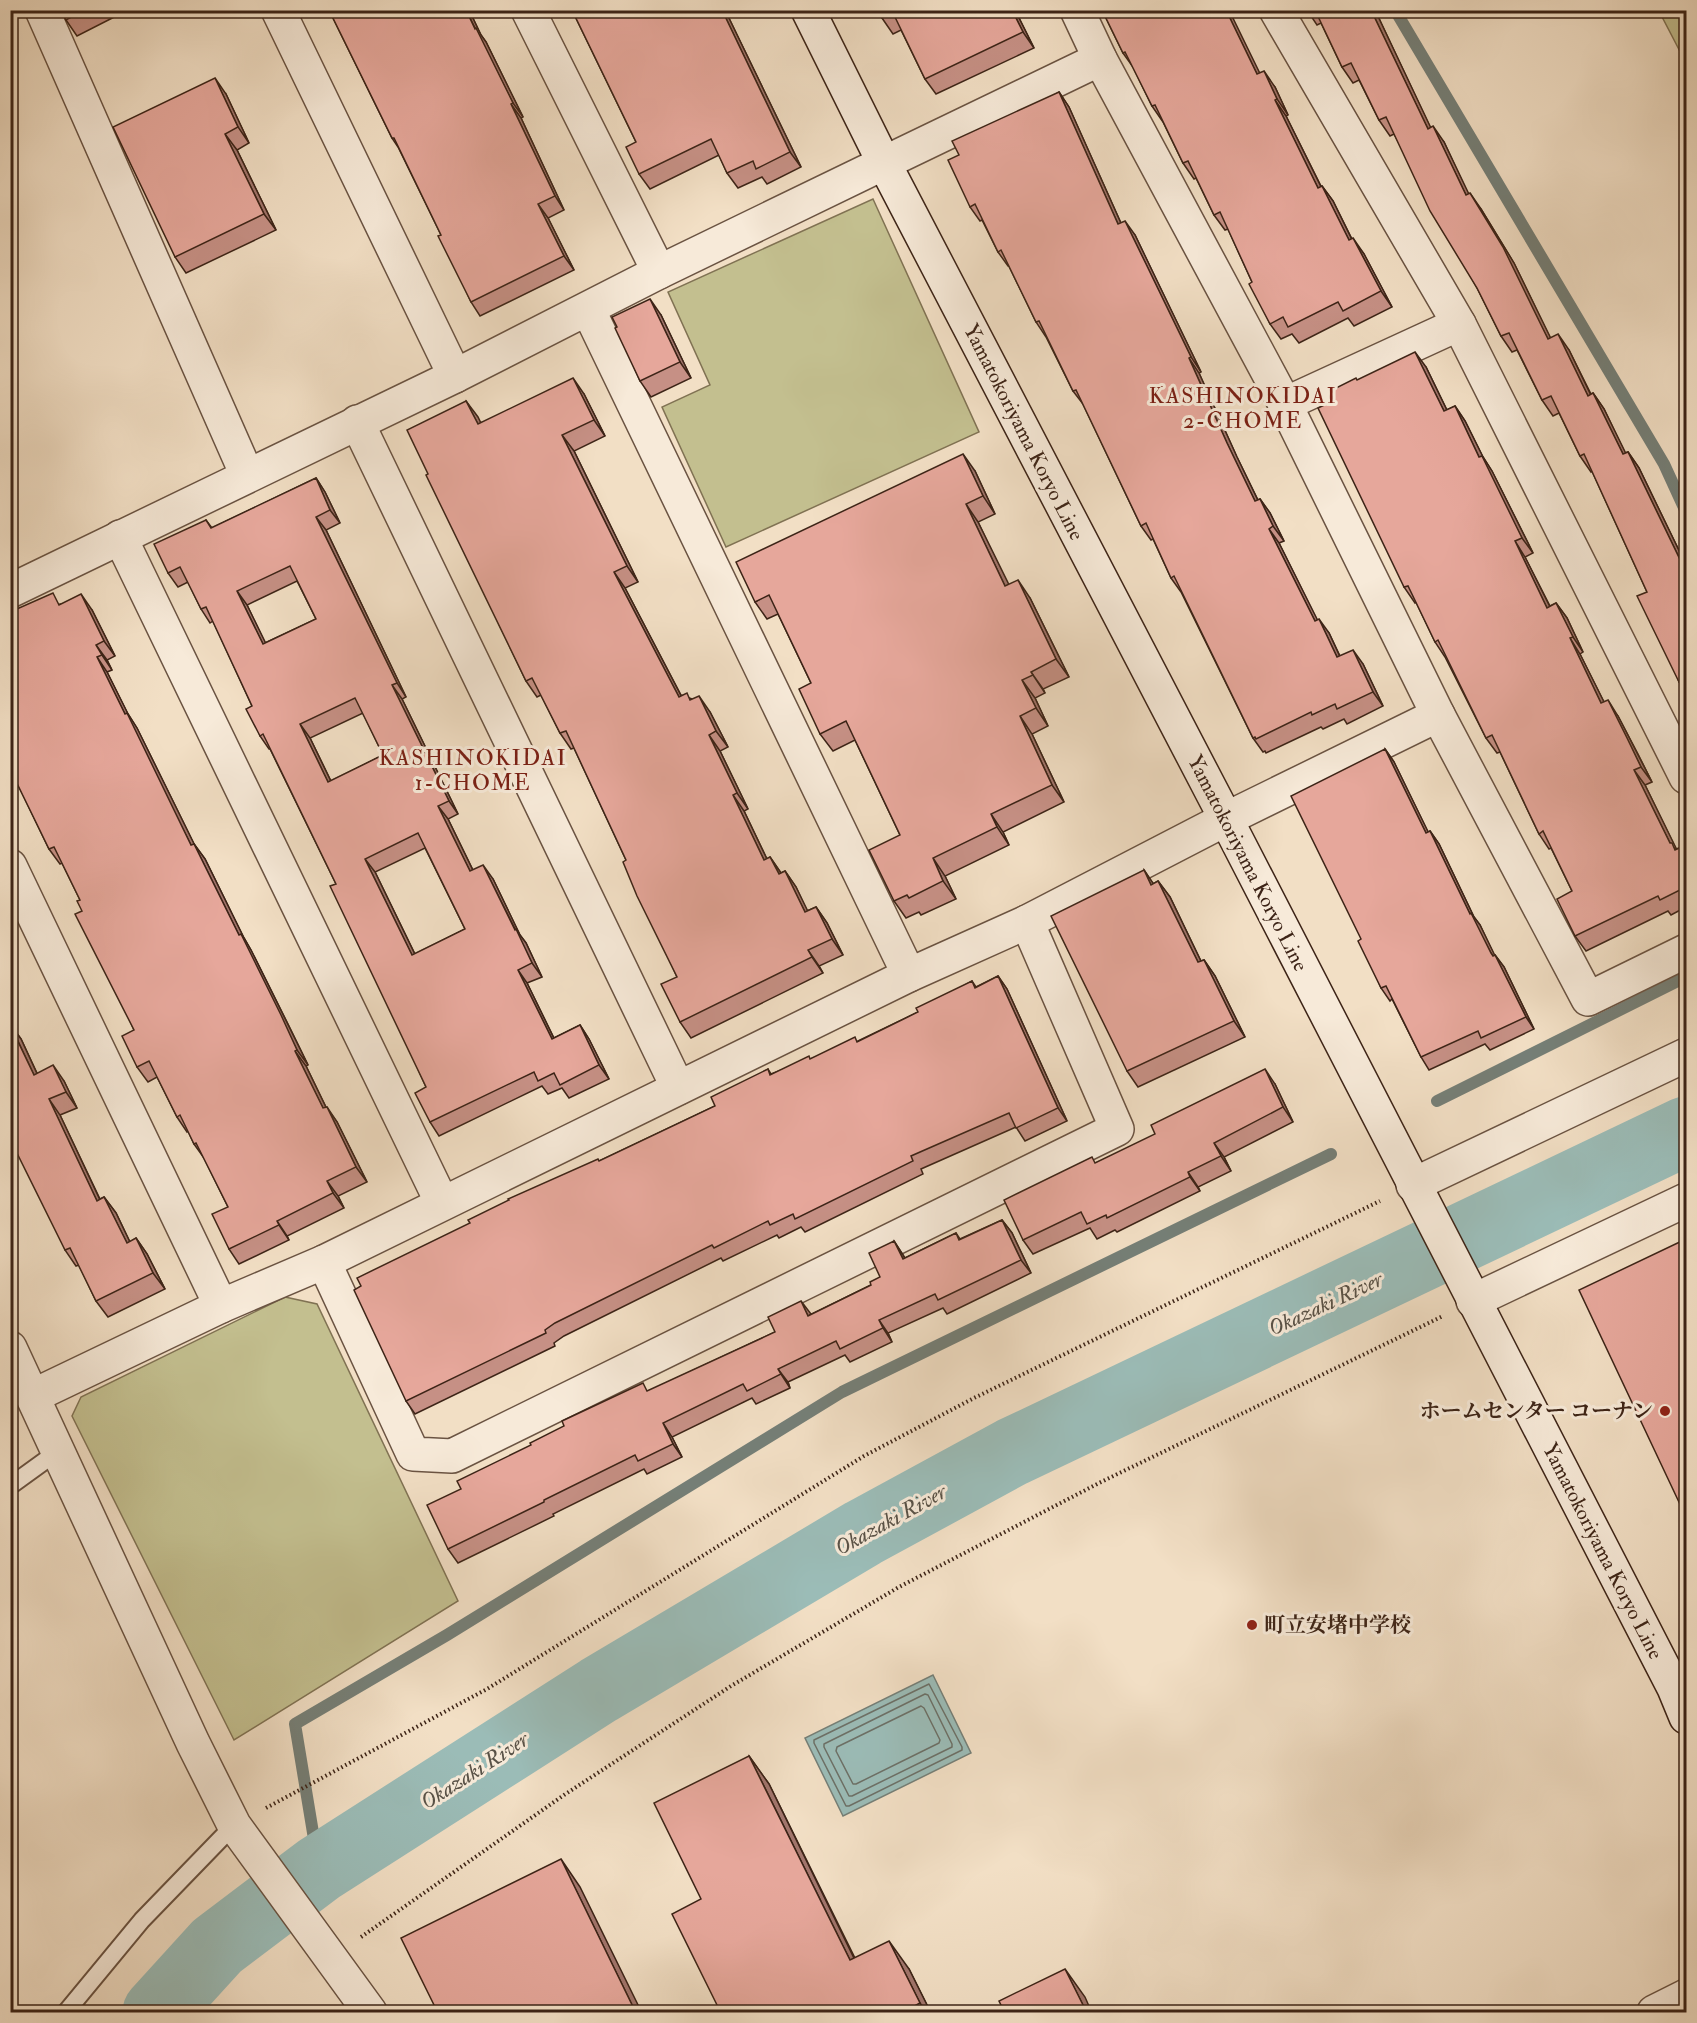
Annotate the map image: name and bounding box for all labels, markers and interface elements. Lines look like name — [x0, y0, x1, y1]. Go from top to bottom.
street label: Yamatokoriyama Koryo Line — [957, 319, 1090, 545]
district label: KASHINOKIDAI 2-CHOME — [1149, 382, 1337, 435]
district label: KASHINOKIDAI 1-CHOME — [379, 744, 567, 797]
street label: Yamatokoriyama Koryo Line — [1181, 750, 1314, 976]
water label: Okazaki River — [1264, 1264, 1389, 1343]
place label: ホームセンター コーナン — [1419, 1398, 1653, 1425]
marker: ホームセンター コーナン — [1658, 1404, 1672, 1418]
street label: Yamatokoriyama Koryo Line — [1536, 1438, 1669, 1664]
water label: Okazaki River — [830, 1477, 953, 1562]
place label: 町立安堵中学校 — [1264, 1612, 1411, 1639]
marker: 町立安堵中学校 — [1245, 1618, 1259, 1632]
water label: Okazaki River — [415, 1725, 535, 1816]

